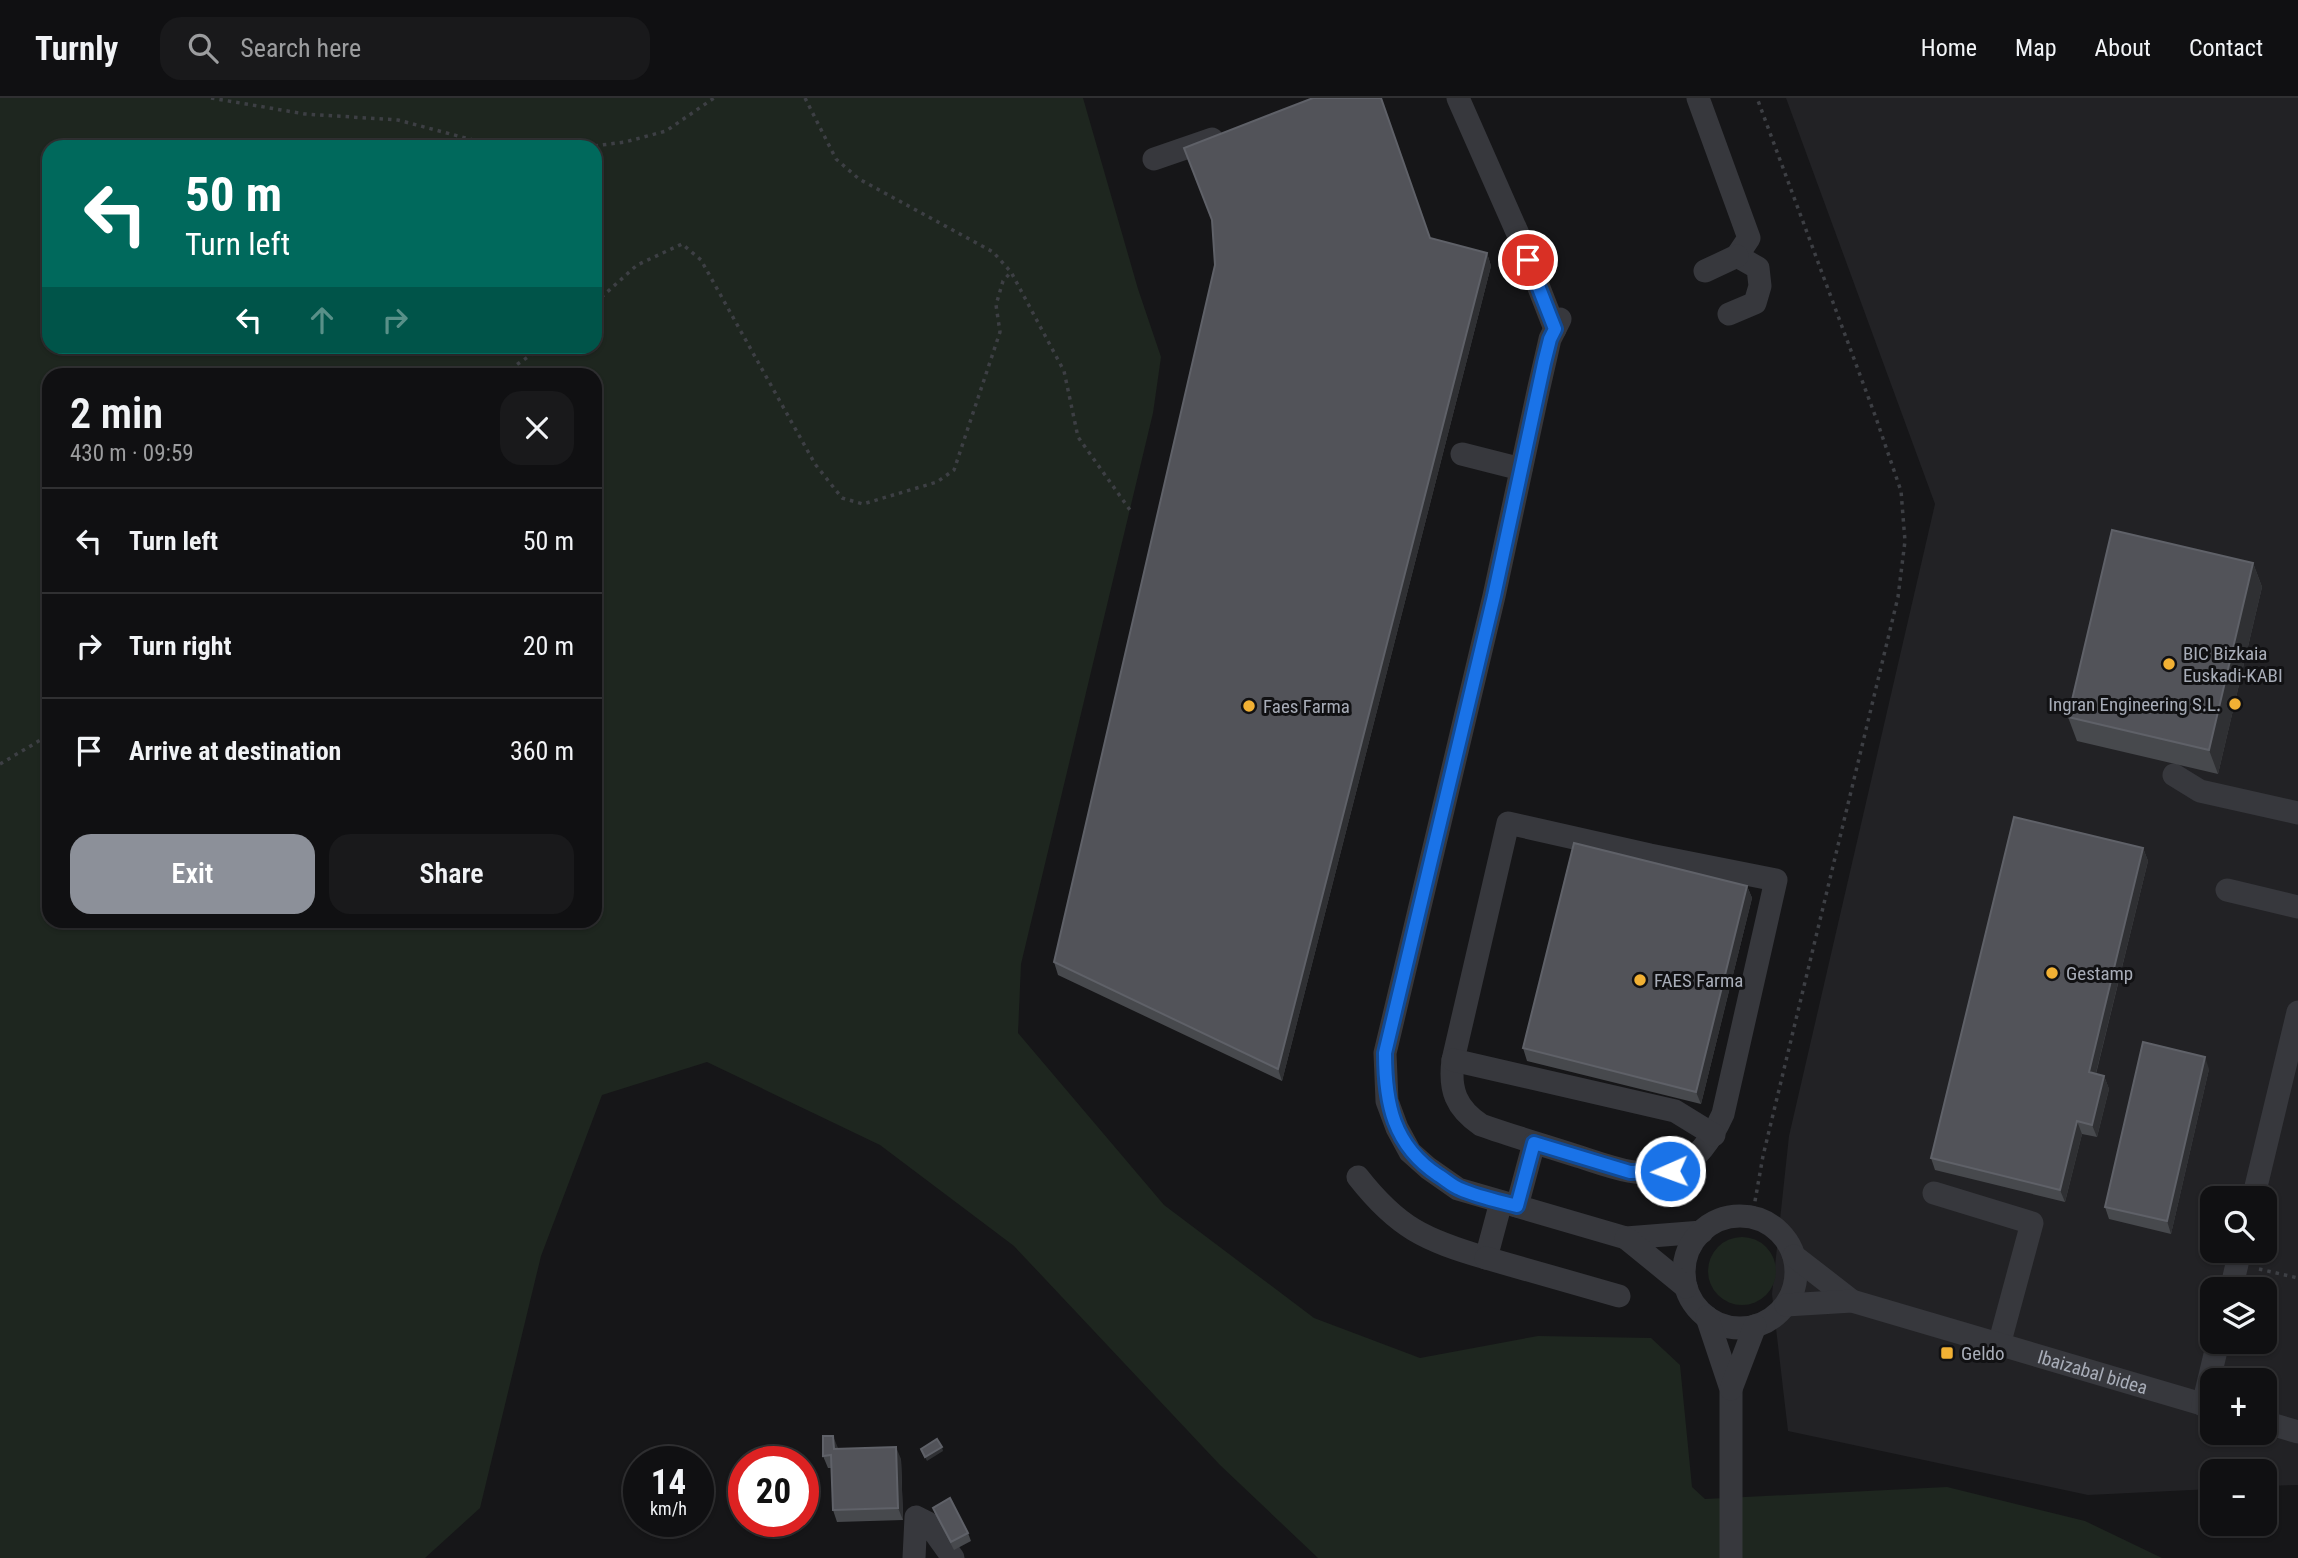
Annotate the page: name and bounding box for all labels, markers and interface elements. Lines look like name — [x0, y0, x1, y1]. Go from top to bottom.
search box — [160, 17, 650, 80]
text: Turnly — [35, 29, 118, 68]
icon: search — [184, 29, 222, 67]
text: Search here — [240, 33, 361, 63]
text: Home — [1921, 34, 1977, 62]
text: Map — [2015, 34, 2057, 62]
text: About — [2095, 34, 2151, 62]
text: Contact — [2189, 34, 2263, 62]
text: 50 m — [185, 166, 282, 223]
icon: left — [70, 168, 161, 259]
text: Turn left — [185, 225, 290, 263]
pin — [1498, 230, 1558, 290]
icon: arrive — [1509, 241, 1547, 279]
icon: left — [230, 301, 268, 339]
icon: ahead — [303, 301, 341, 339]
icon: right — [376, 301, 414, 339]
text: 2 min — [70, 389, 163, 438]
button: close — [500, 391, 574, 465]
text: 430 m · 09:59 — [70, 440, 194, 467]
icon: left — [70, 522, 108, 560]
text: Turn left — [129, 526, 218, 556]
text: 50 m — [523, 526, 574, 556]
icon: right — [70, 627, 108, 665]
text: Turn right — [129, 631, 231, 661]
text: 20 m — [523, 631, 574, 661]
place label: BIC Bizkaia Euskadi-KABI — [2183, 642, 2283, 687]
marker: BIC Bizkaia Euskadi-KABI — [2161, 656, 2177, 672]
place label: Ingran Engineering S.L. — [2048, 693, 2221, 716]
place label: Faes Farma — [1263, 695, 1350, 718]
marker: Ingran Engineering S.L. — [2227, 696, 2243, 712]
marker: Faes Farma — [1241, 698, 1257, 714]
icon: arrive — [70, 732, 108, 770]
text: Arrive at destination — [129, 736, 341, 766]
text: 360 m — [510, 736, 574, 766]
button: Exit — [70, 834, 315, 914]
button: Share — [329, 834, 574, 914]
place label: Gestamp — [2066, 962, 2133, 985]
marker: Gestamp — [2044, 965, 2060, 981]
place label: FAES Farma — [1654, 969, 1743, 992]
marker: FAES Farma — [1632, 972, 1648, 988]
position arrow — [1633, 1134, 1707, 1208]
map controls — [2200, 1186, 2277, 1536]
button: search — [2200, 1186, 2277, 1263]
button: layers — [2200, 1277, 2277, 1354]
place label: Geldo — [1961, 1342, 2004, 1365]
marker: Geldo — [1939, 1345, 1955, 1361]
street label: Ibaizabal bidea — [2035, 1345, 2150, 1399]
button: + — [2200, 1368, 2277, 1445]
speed limit sign: 20 — [728, 1446, 819, 1537]
button: − — [2200, 1459, 2277, 1536]
text: 14 — [651, 1462, 686, 1503]
text: km/h — [650, 1498, 687, 1519]

